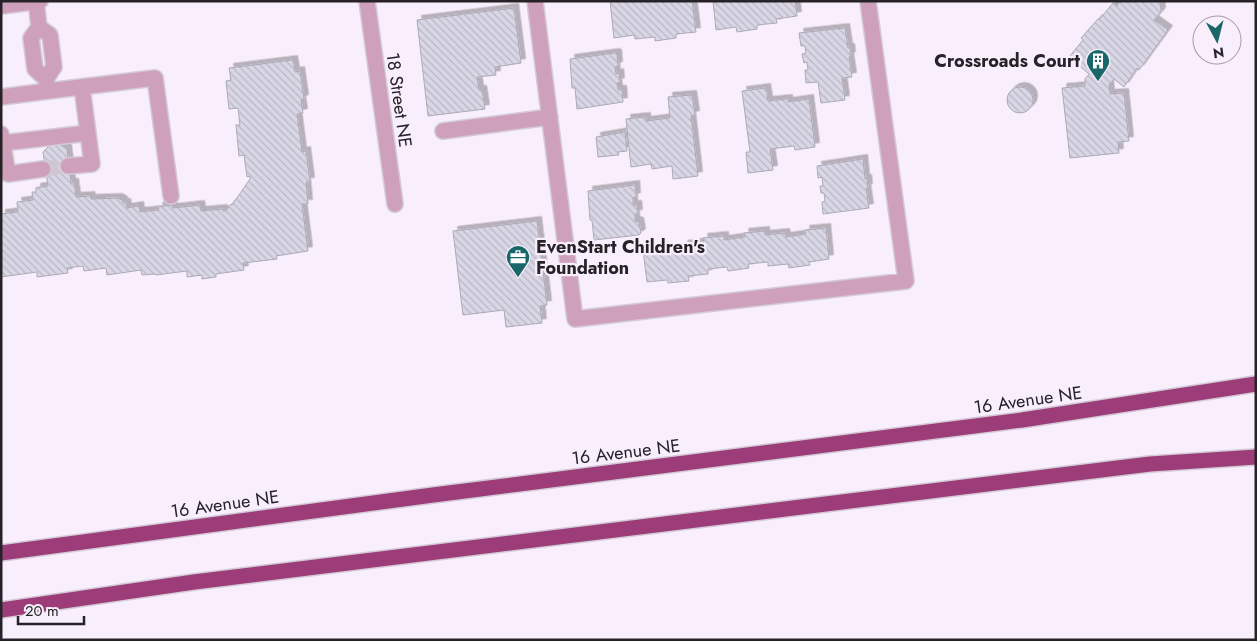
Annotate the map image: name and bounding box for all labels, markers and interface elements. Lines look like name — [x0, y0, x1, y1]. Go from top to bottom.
north arrow — [1192, 15, 1242, 65]
text: N — [1212, 42, 1225, 64]
place label: Crossroads Court — [934, 48, 1080, 74]
building icon: Crossroads Court — [1085, 48, 1111, 82]
street label: 18 Street NE — [379, 51, 419, 149]
place label: EvenStart Children's Foundation — [536, 234, 705, 281]
office icon: EvenStart Children's Foundation — [505, 244, 531, 278]
street label: 16 Avenue NE — [972, 380, 1084, 420]
street label: 16 Avenue NE — [570, 432, 682, 472]
street label: 16 Avenue NE — [169, 484, 281, 524]
scale bar — [18, 594, 84, 626]
text: 20 m — [25, 600, 59, 622]

